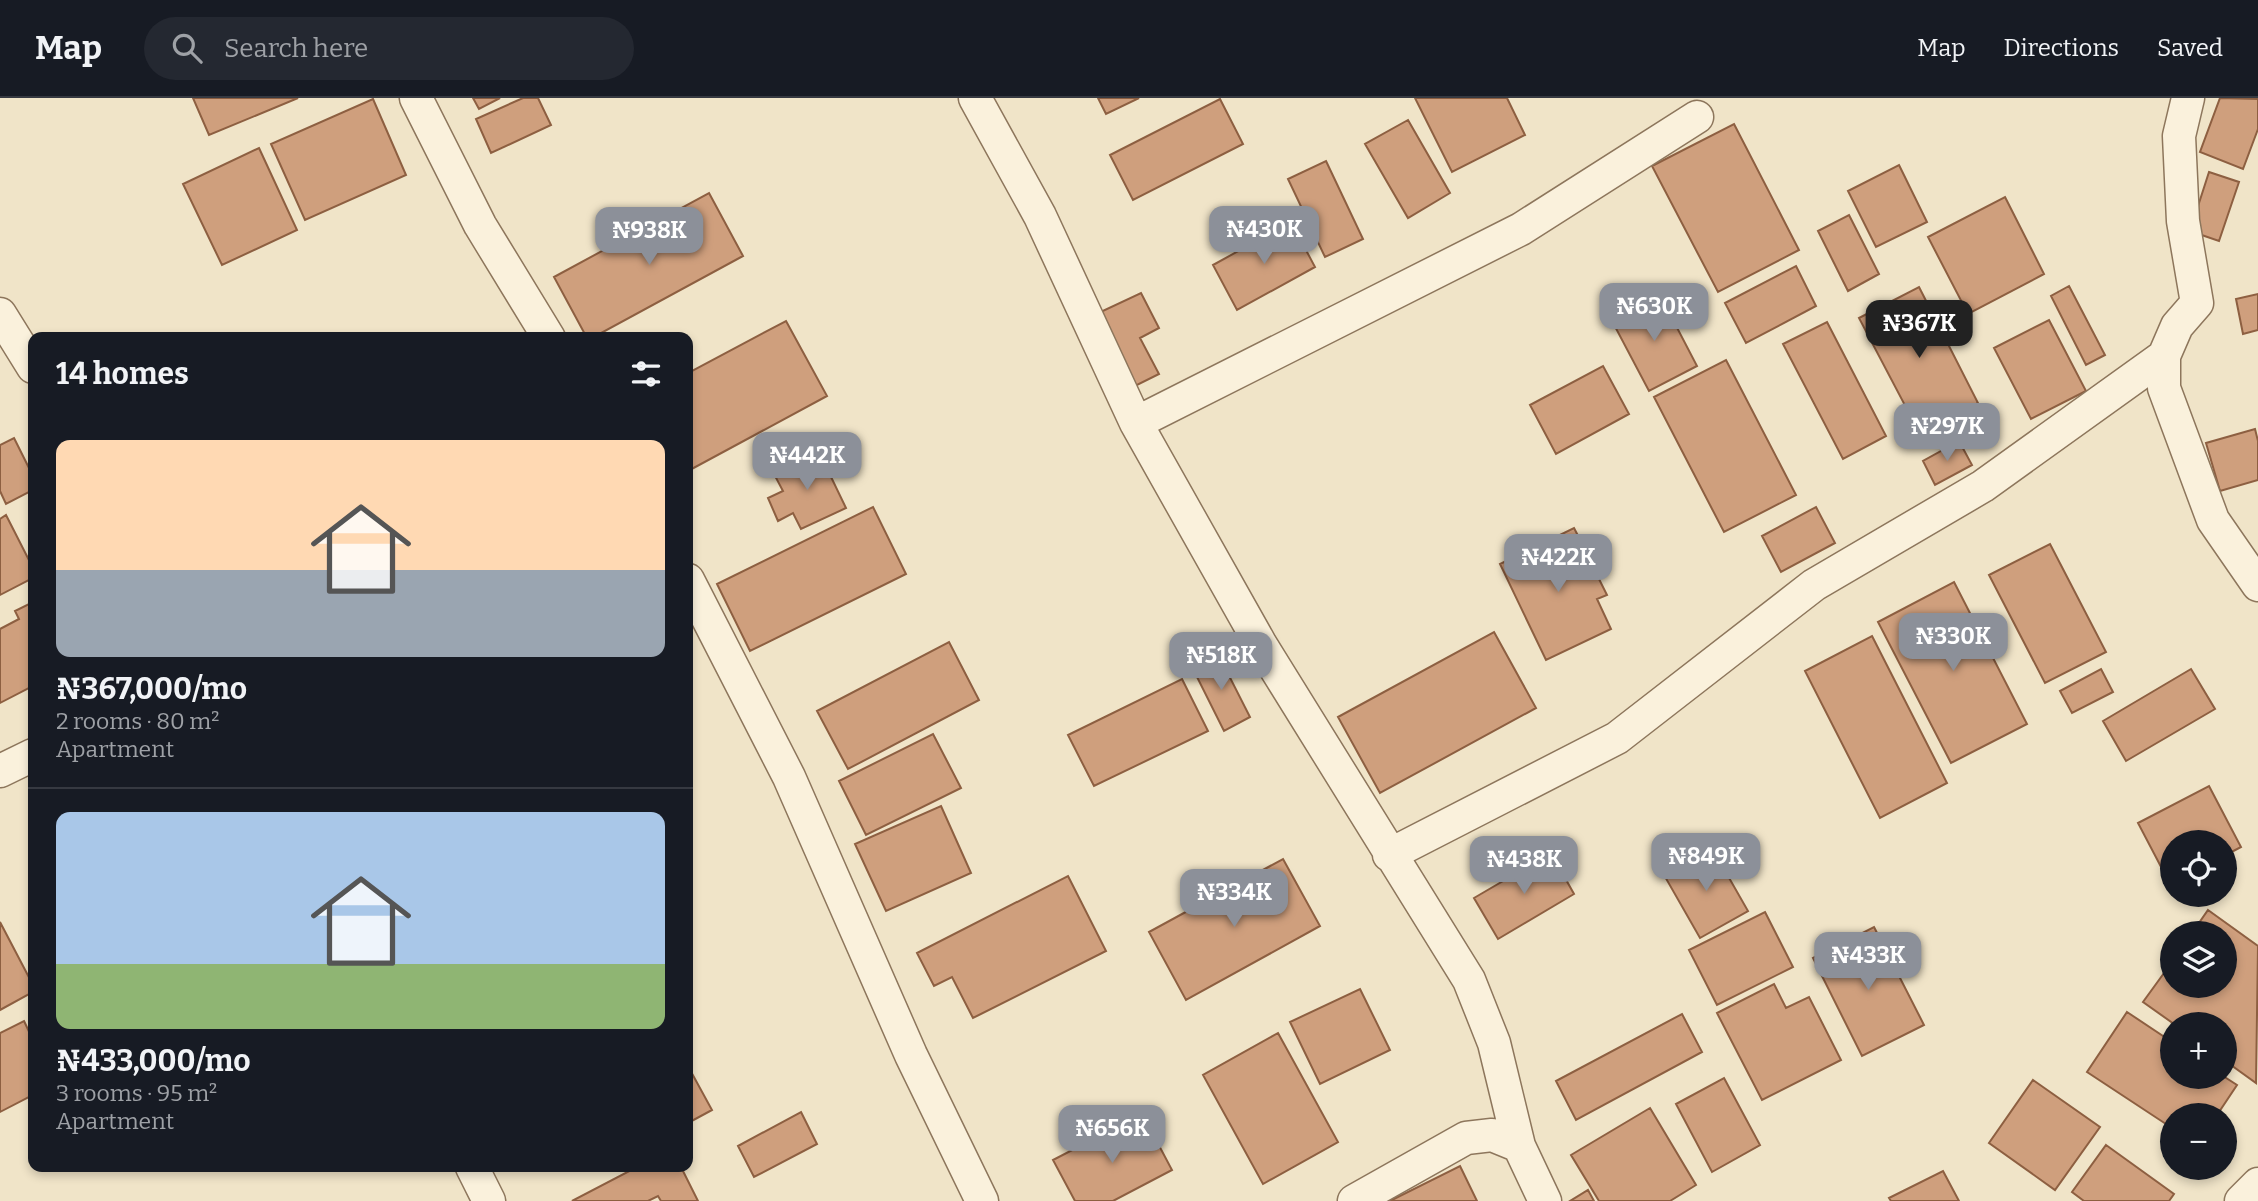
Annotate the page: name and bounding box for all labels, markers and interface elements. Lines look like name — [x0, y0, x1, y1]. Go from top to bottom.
search box — [144, 17, 634, 80]
text: Map — [35, 28, 102, 68]
icon: search — [168, 29, 206, 67]
text: Search here — [224, 33, 368, 64]
text: Map — [1917, 34, 1966, 62]
text: Directions — [2004, 34, 2119, 62]
text: Saved — [2157, 34, 2223, 62]
pin: ₦430K — [1215, 206, 1313, 266]
pin: ₦938K — [600, 208, 698, 267]
text: ₦430K — [1225, 215, 1303, 243]
text: ₦938K — [611, 216, 687, 244]
pin: ₦630K — [1605, 284, 1703, 343]
text: ₦630K — [1615, 292, 1693, 320]
pin: ₦367K — [1870, 300, 1968, 360]
text: ₦367K — [1882, 309, 1956, 337]
icon: filters — [627, 355, 665, 393]
text: 14 homes — [56, 356, 189, 392]
pin: ₦297K — [1898, 404, 1996, 463]
text: ₦297K — [1910, 412, 1984, 440]
pin: ₦442K — [758, 432, 856, 492]
text: ₦442K — [768, 441, 846, 469]
icon: home — [298, 486, 424, 612]
pin: ₦422K — [1509, 534, 1607, 594]
text: ₦422K — [1520, 543, 1596, 571]
pin: ₦330K — [1904, 614, 2002, 673]
text: ₦330K — [1915, 622, 1991, 650]
pin: ₦518K — [1172, 632, 1270, 692]
text: ₦518K — [1185, 641, 1257, 669]
text: ₦367,000/mo — [56, 671, 247, 707]
text: 2 rooms · 80 m² — [56, 707, 219, 735]
text: Apartment — [56, 735, 174, 763]
map controls — [2160, 830, 2237, 1180]
button: locate — [2160, 830, 2237, 907]
pin: ₦849K — [1657, 834, 1755, 893]
pin: ₦438K — [1475, 836, 1573, 896]
text: ₦849K — [1667, 842, 1745, 870]
text: ₦438K — [1486, 845, 1562, 873]
icon: home — [298, 858, 424, 984]
pin: ₦334K — [1185, 870, 1283, 929]
text: ₦334K — [1196, 878, 1272, 906]
button: layers — [2160, 921, 2237, 998]
pin: ₦433K — [1819, 932, 1917, 992]
text: ₦433K — [1830, 941, 1906, 969]
button: + — [2160, 1012, 2237, 1089]
text: ₦433,000/mo — [56, 1043, 251, 1079]
text: 3 rooms · 95 m² — [56, 1079, 217, 1107]
button: − — [2160, 1103, 2237, 1180]
pin: ₦656K — [1063, 1105, 1161, 1165]
text: Apartment — [56, 1107, 174, 1135]
text: ₦656K — [1074, 1114, 1150, 1142]

